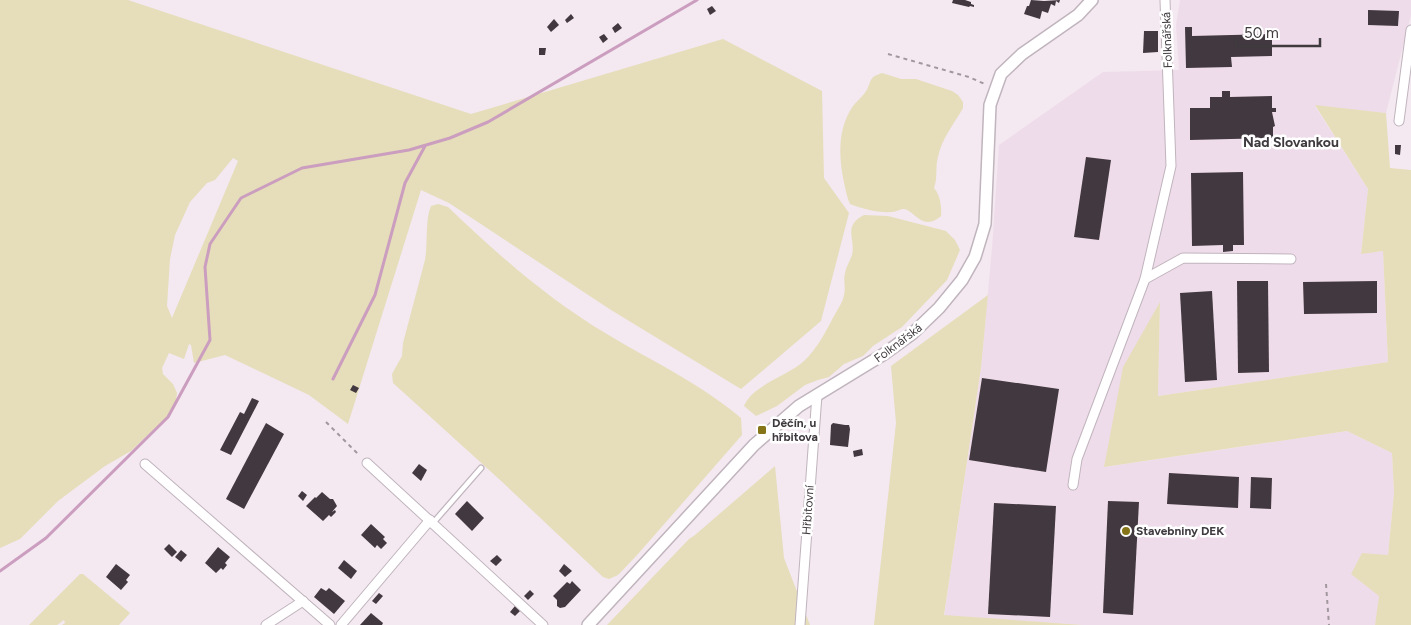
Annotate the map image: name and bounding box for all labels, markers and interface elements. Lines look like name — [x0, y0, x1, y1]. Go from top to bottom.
street label: Folknářská — [1159, 12, 1175, 68]
scale bar — [1236, 15, 1320, 47]
text: 50 m — [1244, 24, 1279, 42]
district label: Nad Slovankou — [1243, 134, 1339, 151]
street label: Folknářská — [871, 321, 925, 365]
place label: Děčín, u hřbitova — [772, 416, 818, 444]
marker: Děčín, u hřbitova — [756, 424, 768, 436]
street label: Hřbitovní — [799, 483, 817, 535]
place label: Stavebniny DEK — [1136, 524, 1224, 538]
marker: Stavebniny DEK — [1120, 525, 1132, 537]

